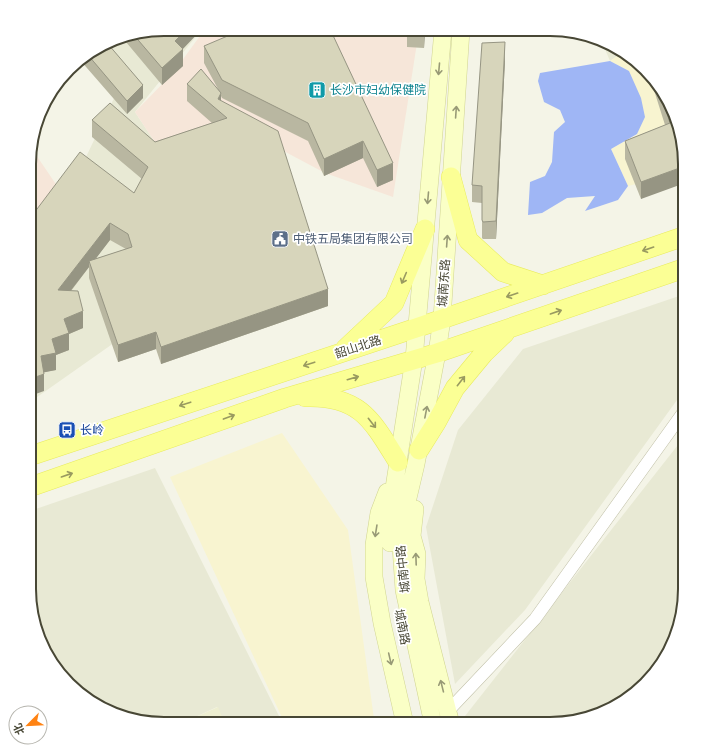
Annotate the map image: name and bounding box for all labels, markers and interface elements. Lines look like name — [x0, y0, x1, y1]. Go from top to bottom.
one-way arrow — [436, 62, 443, 75]
building icon: 长沙市妇幼保健院 — [307, 80, 327, 100]
place label: 长沙市妇幼保健院 — [330, 83, 426, 97]
one-way arrow — [452, 106, 459, 119]
one-way arrow — [424, 191, 432, 204]
public building icon: 中铁五局集团有限公司 — [270, 229, 290, 249]
place label: 中铁五局集团有限公司 — [293, 232, 413, 246]
one-way arrow — [444, 235, 451, 248]
one-way arrow — [641, 246, 654, 253]
street label: 城南东路 — [435, 259, 453, 307]
one-way arrow — [400, 272, 407, 284]
one-way arrow — [506, 292, 518, 300]
one-way arrow — [550, 308, 563, 315]
street label: 韶山北路 — [333, 333, 383, 361]
one-way arrow — [303, 360, 315, 368]
one-way arrow — [346, 374, 359, 381]
one-way arrow — [456, 375, 465, 386]
one-way arrow — [179, 401, 192, 408]
one-way arrow — [422, 406, 430, 419]
one-way arrow — [223, 413, 235, 421]
one-way arrow — [368, 417, 377, 428]
bus stop icon: 长岭 — [57, 420, 77, 440]
place label: 长岭 — [80, 423, 104, 437]
one-way arrow — [60, 470, 72, 478]
one-way arrow — [372, 524, 380, 537]
street label: 城南中路 — [394, 544, 412, 594]
one-way arrow — [413, 553, 420, 566]
street label: 城南路 — [392, 608, 412, 646]
one-way arrow — [387, 653, 395, 666]
one-way arrow — [437, 680, 445, 693]
north arrow — [8, 705, 48, 745]
text: 北 — [11, 721, 27, 737]

